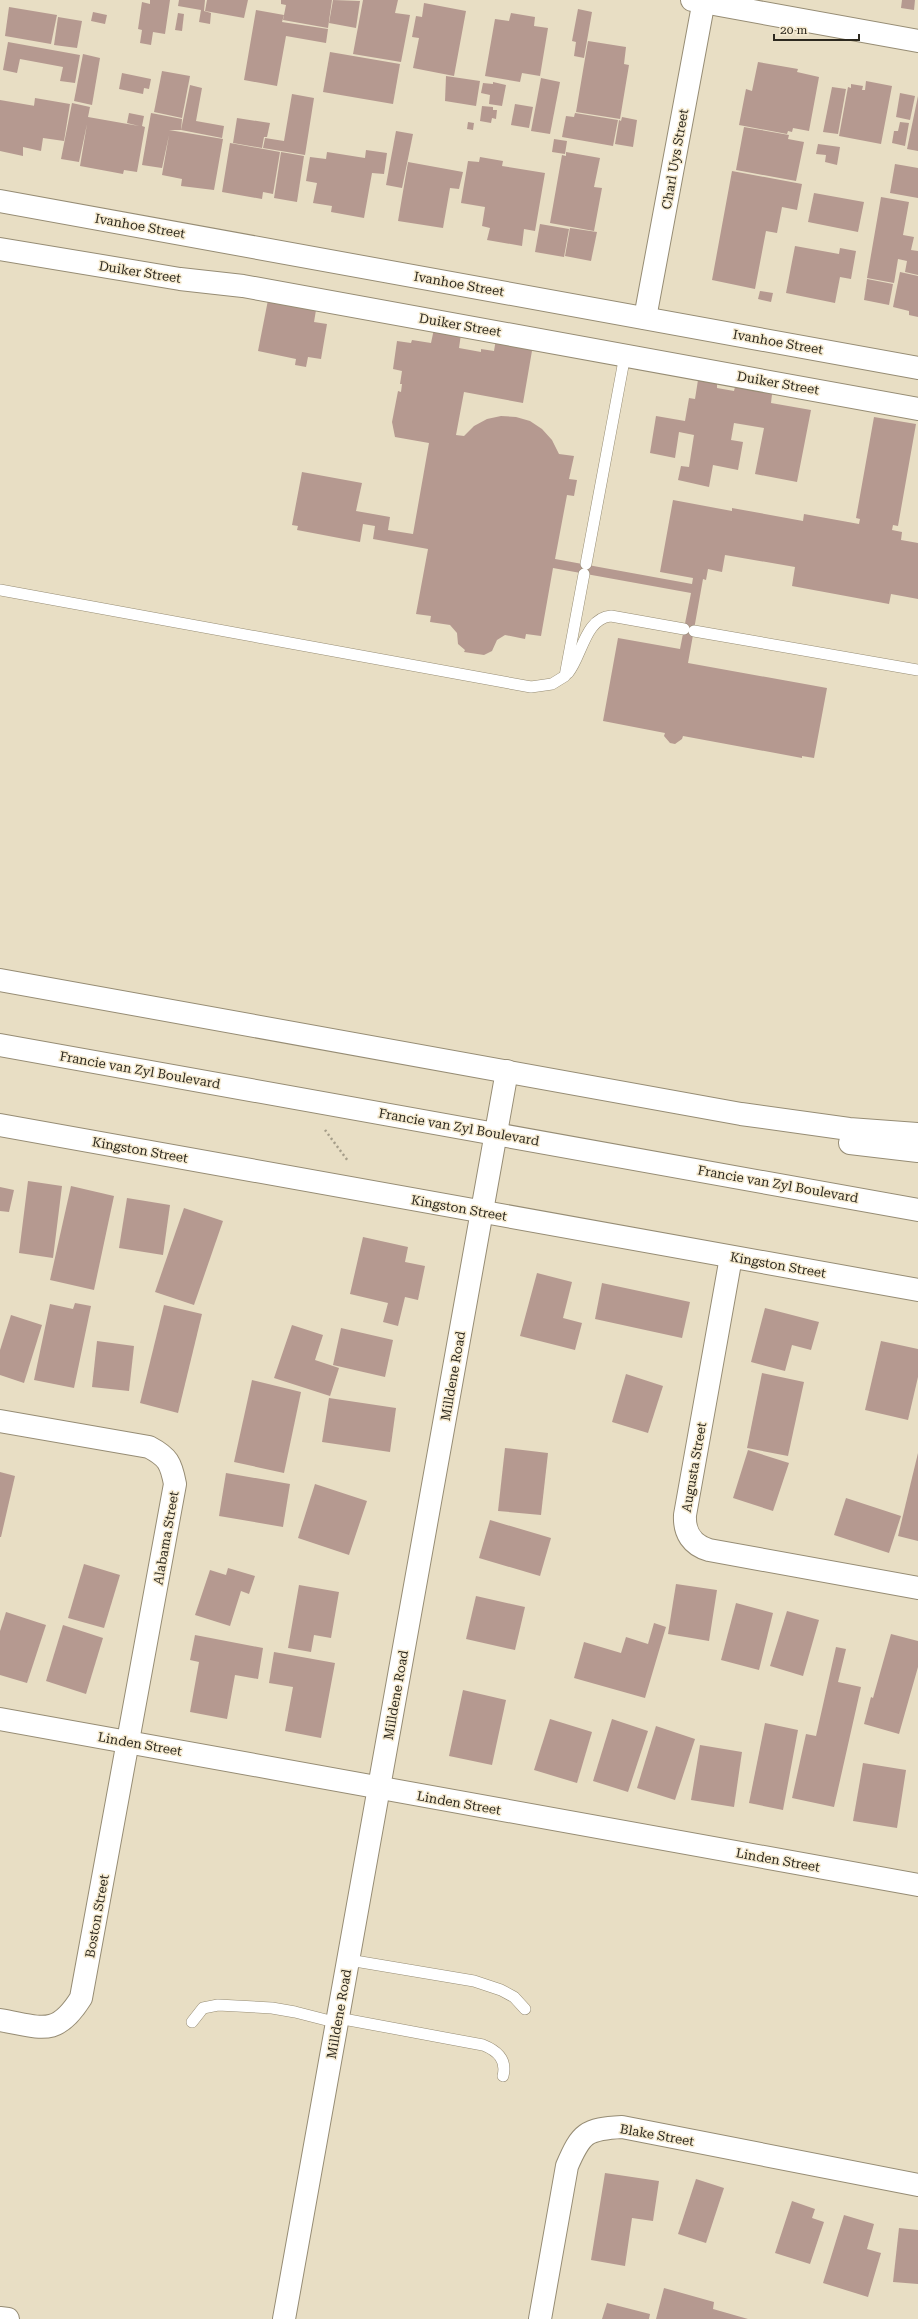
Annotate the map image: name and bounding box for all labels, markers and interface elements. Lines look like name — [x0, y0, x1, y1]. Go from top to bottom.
scale bar — [774, 16, 859, 42]
text: 20 m — [780, 23, 807, 37]
street label: Charl Uys Street — [659, 107, 691, 210]
street label: Ivanhoe Street — [94, 211, 186, 241]
street label: Duiker Street — [98, 258, 182, 286]
street label: Ivanhoe Street — [413, 269, 505, 299]
street label: Duiker Street — [418, 310, 502, 340]
street label: Ivanhoe Street — [732, 327, 824, 357]
street label: Duiker Street — [736, 368, 820, 398]
street label: Francie van Zyl Boulevard — [58, 1048, 222, 1092]
street label: Francie van Zyl Boulevard — [377, 1105, 541, 1149]
street label: Kingston Street — [91, 1134, 189, 1166]
street label: Francie van Zyl Boulevard — [696, 1162, 860, 1206]
street label: Kingston Street — [410, 1192, 508, 1224]
street label: Kingston Street — [729, 1249, 827, 1281]
street label: Milldene Road — [438, 1329, 468, 1422]
street label: Augusta Street — [679, 1421, 709, 1513]
street label: Alabama Street — [150, 1490, 182, 1586]
street label: Milldene Road — [381, 1648, 411, 1741]
street label: Linden Street — [97, 1729, 183, 1759]
street label: Linden Street — [416, 1788, 502, 1818]
street label: Linden Street — [735, 1845, 821, 1875]
street label: Boston Street — [82, 1873, 112, 1959]
street label: Milldene Road — [324, 1967, 354, 2060]
street label: Blake Street — [619, 2121, 696, 2149]

